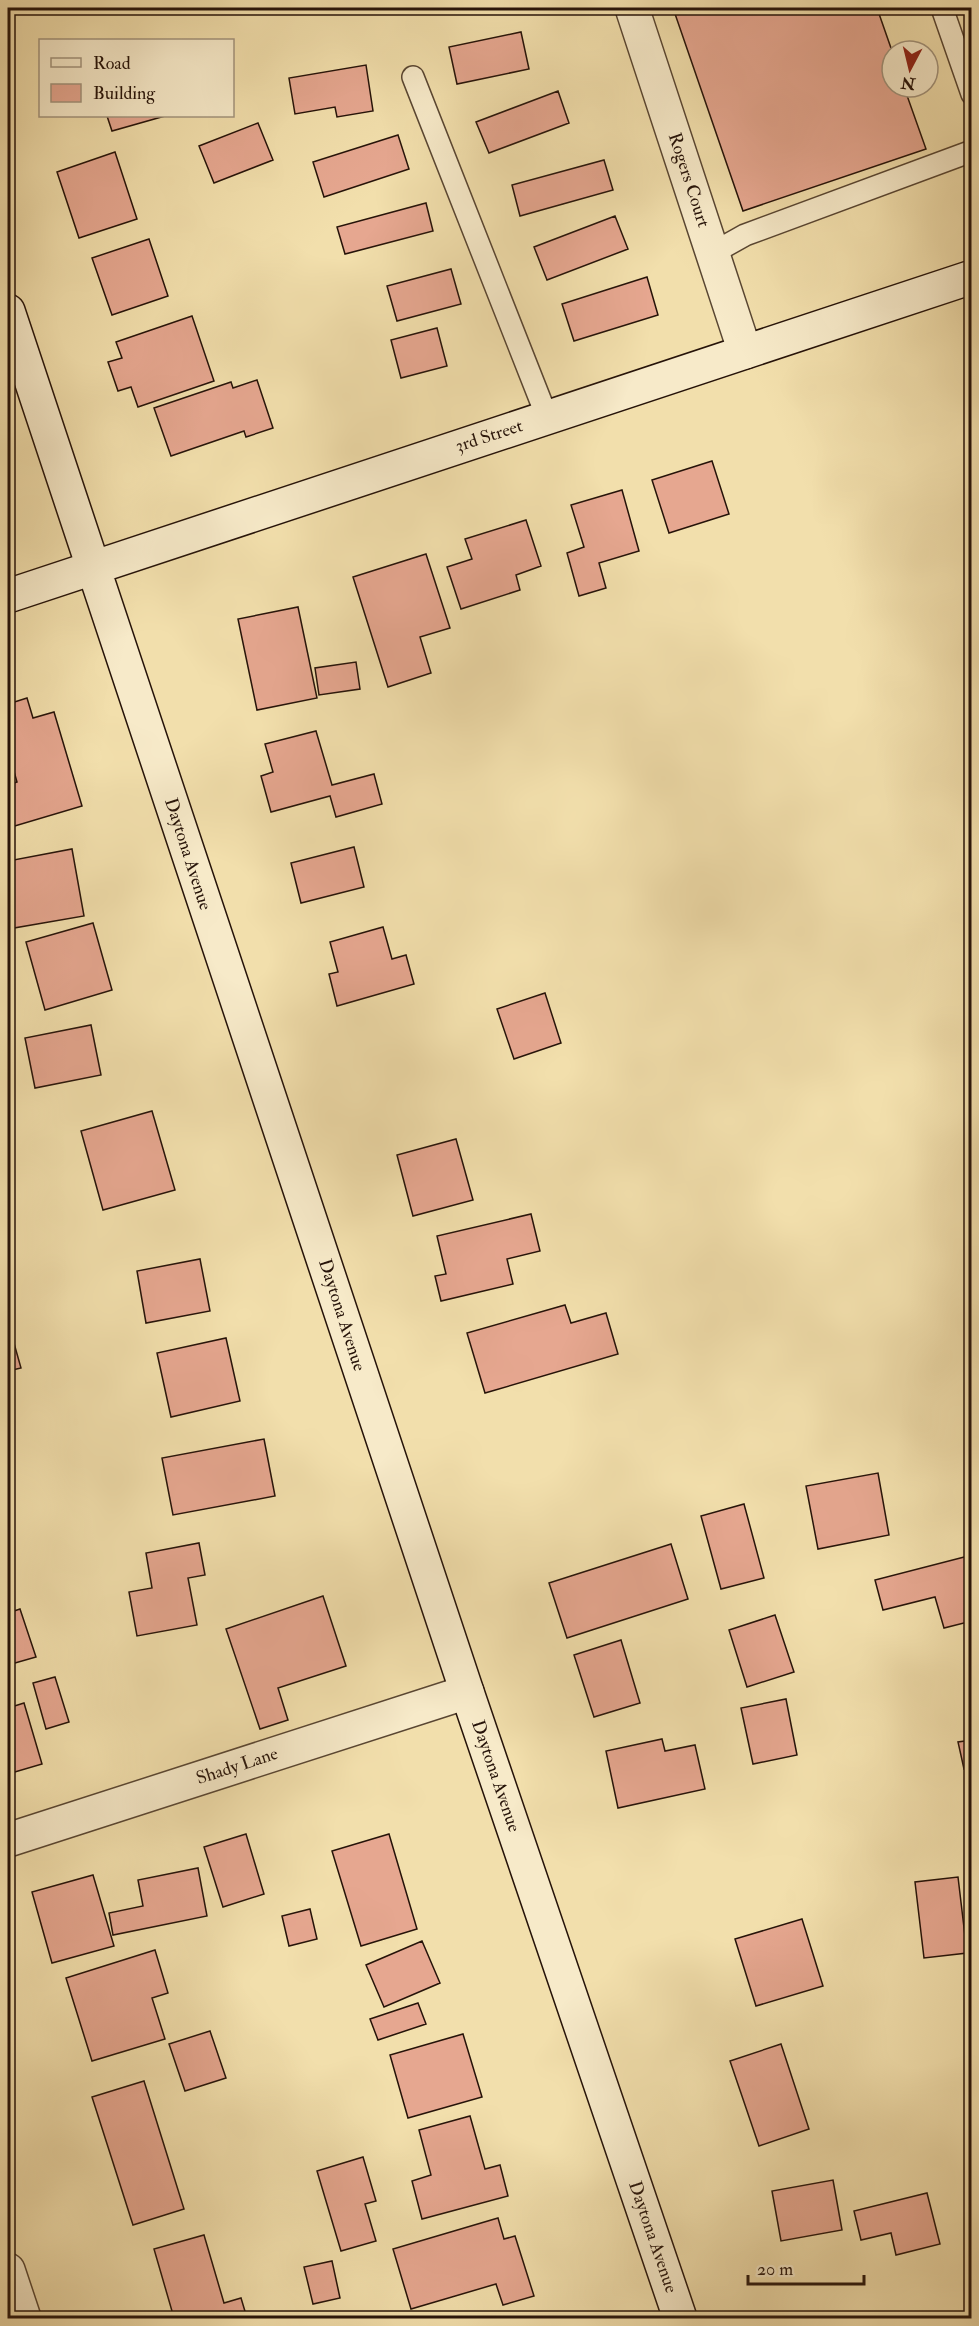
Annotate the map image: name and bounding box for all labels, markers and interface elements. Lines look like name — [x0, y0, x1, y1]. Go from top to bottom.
legend — [39, 39, 234, 117]
north arrow — [880, 39, 940, 99]
text: Road — [93, 52, 131, 75]
text: N — [899, 72, 918, 94]
text: Building — [93, 82, 156, 105]
street label: Rogers Court — [663, 130, 715, 230]
street label: 3rd Street — [452, 414, 526, 458]
street label: Daytona Avenue — [159, 795, 217, 914]
street label: Daytona Avenue — [313, 1256, 371, 1375]
street label: Daytona Avenue — [466, 1717, 526, 1835]
street label: Shady Lane — [193, 1742, 281, 1790]
street label: Daytona Avenue — [623, 2178, 683, 2296]
scale bar — [748, 2248, 864, 2286]
text: 20 m — [757, 2258, 793, 2281]

